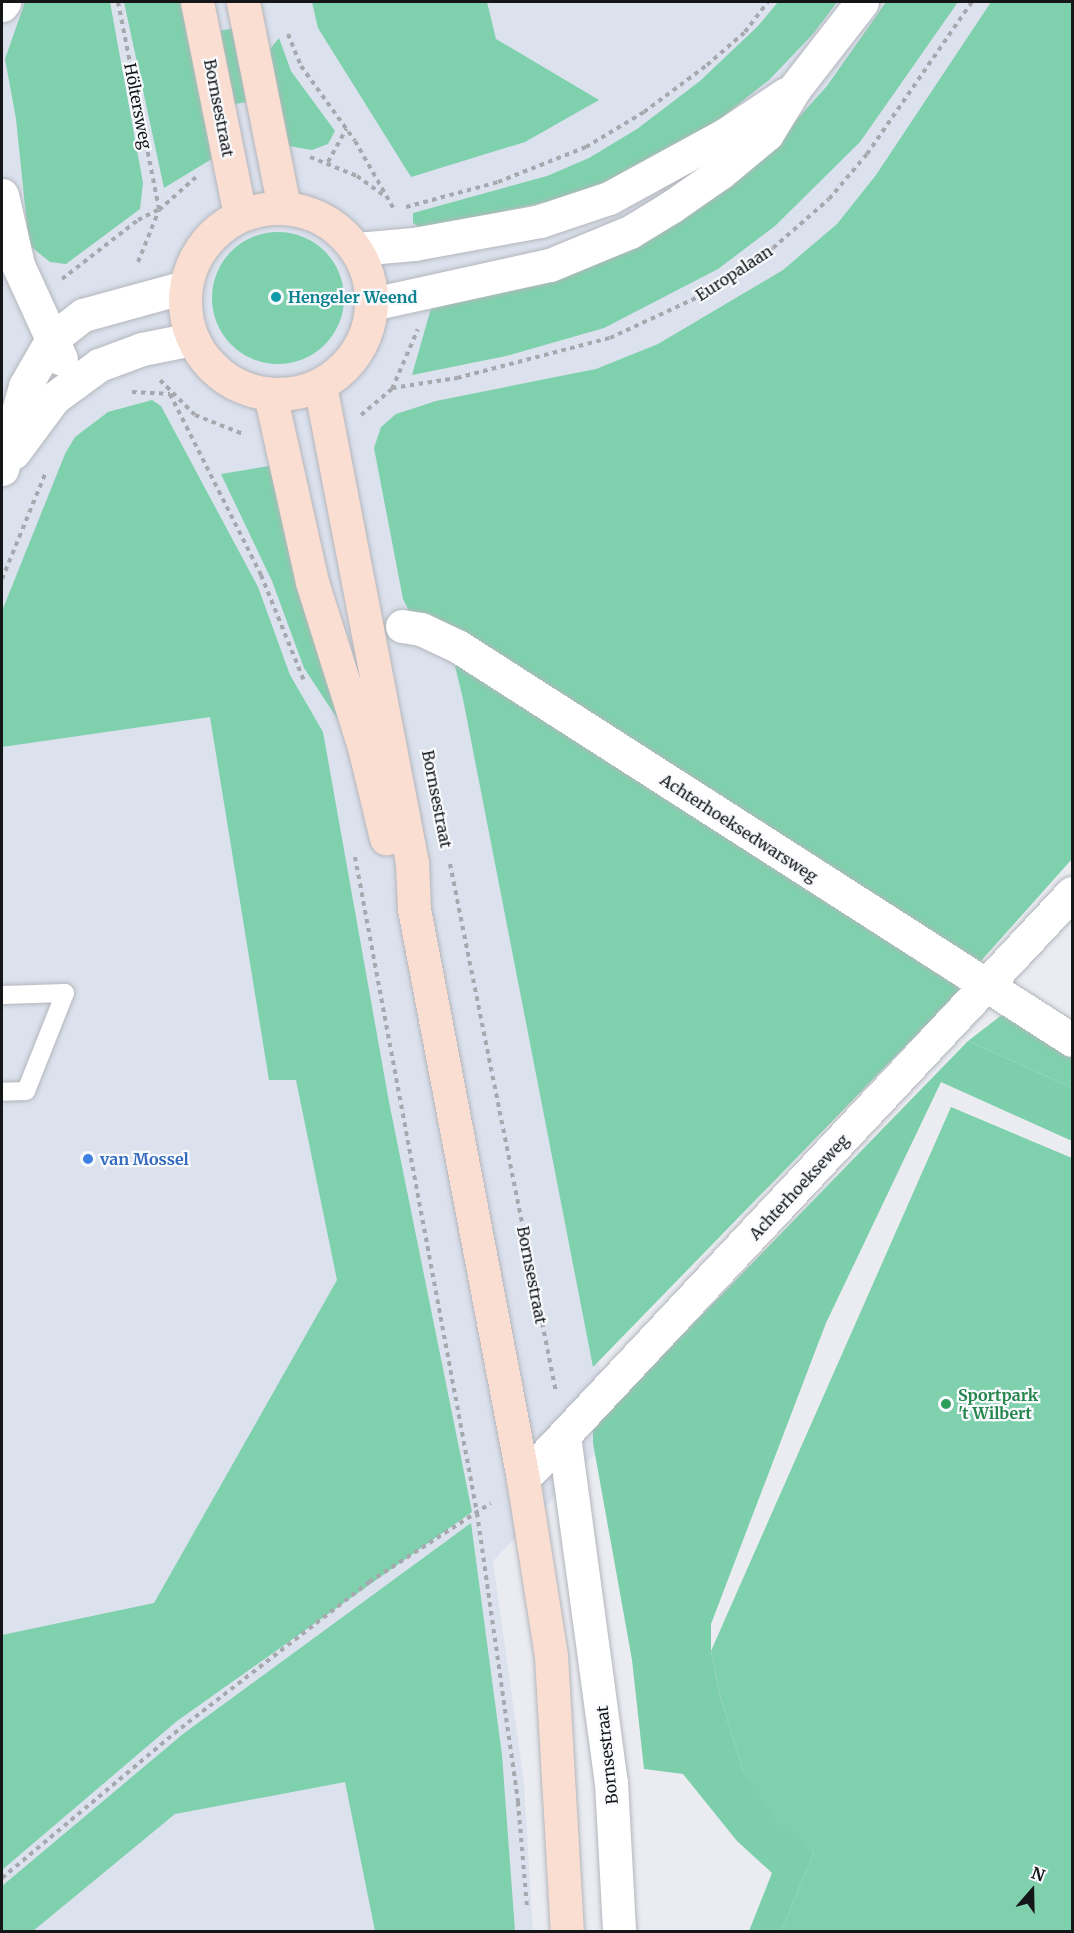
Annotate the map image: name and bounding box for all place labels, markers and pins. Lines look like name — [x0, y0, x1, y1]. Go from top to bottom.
place label: Hengeler Weend — [288, 287, 417, 307]
marker: Hengeler Weend — [269, 290, 283, 304]
place label: van Mossel — [100, 1149, 189, 1169]
marker: van Mossel — [81, 1152, 95, 1166]
place label: Sportpark 't Wilbert — [958, 1385, 1038, 1423]
marker: Sportpark 't Wilbert — [939, 1397, 953, 1411]

